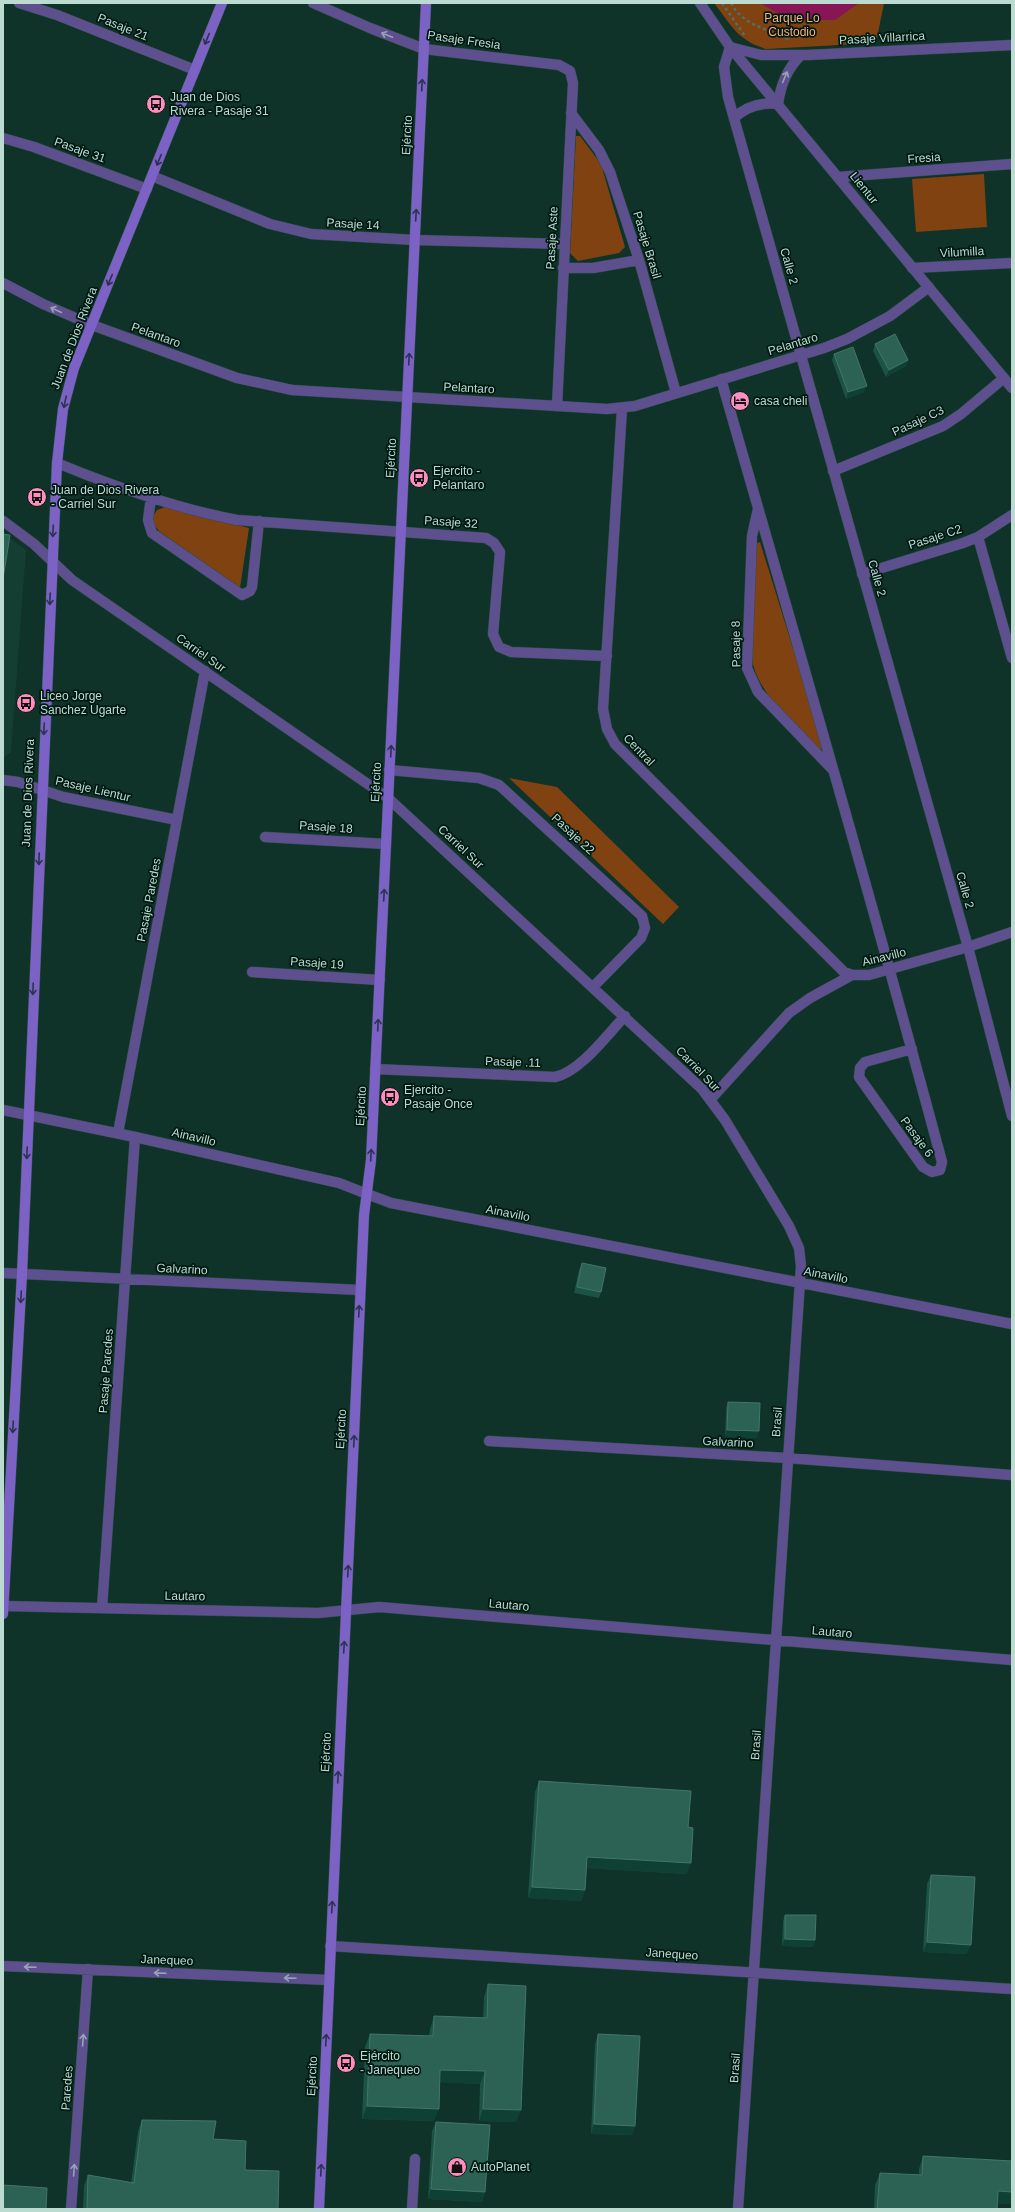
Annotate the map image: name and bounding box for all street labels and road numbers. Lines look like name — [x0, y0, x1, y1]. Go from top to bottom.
street label: Pasaje 21 — [96, 11, 151, 44]
street label: Pasaje Fresia — [427, 28, 502, 52]
street label: Pasaje Villarrica — [839, 29, 926, 47]
street label: Ejército — [399, 114, 415, 155]
street label: Pasaje 31 — [53, 134, 108, 166]
street label: Fresia — [907, 150, 941, 166]
street label: Lientur — [847, 169, 881, 207]
street label: Pasaje Aste — [543, 206, 561, 270]
street label: Pasaje Brasil — [630, 209, 664, 281]
street label: Pasaje 14 — [326, 216, 380, 232]
street label: Vilumilla — [939, 244, 985, 260]
street label: Calle 2 — [777, 246, 801, 286]
street label: Juan de Dios Rivera — [48, 285, 100, 391]
street label: Pelantaro — [129, 320, 183, 350]
street label: Pelantaro — [766, 330, 820, 358]
street label: Pelantaro — [443, 380, 495, 396]
street label: Pasaje C3 — [890, 403, 946, 439]
street label: Ejército — [383, 437, 399, 478]
street label: Pasaje 32 — [424, 513, 478, 531]
street label: Pasaje C2 — [907, 522, 964, 552]
street label: Calle 2 — [865, 558, 889, 598]
street label: Pasaje 8 — [729, 620, 743, 667]
street label: Carriel Sur — [173, 631, 229, 675]
street label: Central — [621, 731, 657, 769]
street label: Juan de Dios Rivera — [19, 738, 37, 847]
street label: Ejército — [368, 761, 384, 802]
street label: Pasaje Lientur — [54, 774, 132, 804]
street label: Pasaje 22 — [549, 811, 598, 858]
street label: Pasaje 18 — [299, 818, 353, 836]
street label: Carriel Sur — [435, 822, 487, 872]
street label: Pasaje Paredes — [134, 857, 164, 943]
street label: Calle 2 — [953, 870, 977, 910]
street label: Ainavillo — [861, 945, 908, 969]
street label: Pasaje 19 — [290, 954, 344, 972]
street label: Carriel Sur — [673, 1044, 723, 1094]
street label: Pasaje .11 — [485, 1054, 541, 1070]
street label: Ejército — [353, 1085, 369, 1126]
street label: Pasaje 6 — [898, 1114, 937, 1160]
street label: Ainavillo — [171, 1125, 218, 1149]
street label: Ainavillo — [485, 1202, 532, 1224]
street label: Galvarino — [156, 1261, 208, 1277]
street label: Ainavillo — [803, 1264, 850, 1286]
street label: Pasaje Paredes — [96, 1328, 116, 1414]
street label: Brasil — [769, 1407, 785, 1437]
street label: Ejército — [333, 1408, 349, 1449]
street label: Galvarino — [702, 1434, 754, 1450]
street label: Lautaro — [165, 1589, 206, 1603]
street label: Lautaro — [488, 1596, 530, 1614]
street label: Lautaro — [811, 1623, 853, 1641]
street label: Brasil — [748, 1730, 764, 1760]
street label: Ejército — [318, 1731, 334, 1772]
street label: Janequeo — [645, 1945, 699, 1963]
street label: Janequeo — [140, 1952, 194, 1968]
street label: Brasil — [727, 2053, 743, 2083]
street label: Ejército — [304, 2055, 320, 2096]
street label: Paredes — [58, 2065, 76, 2111]

